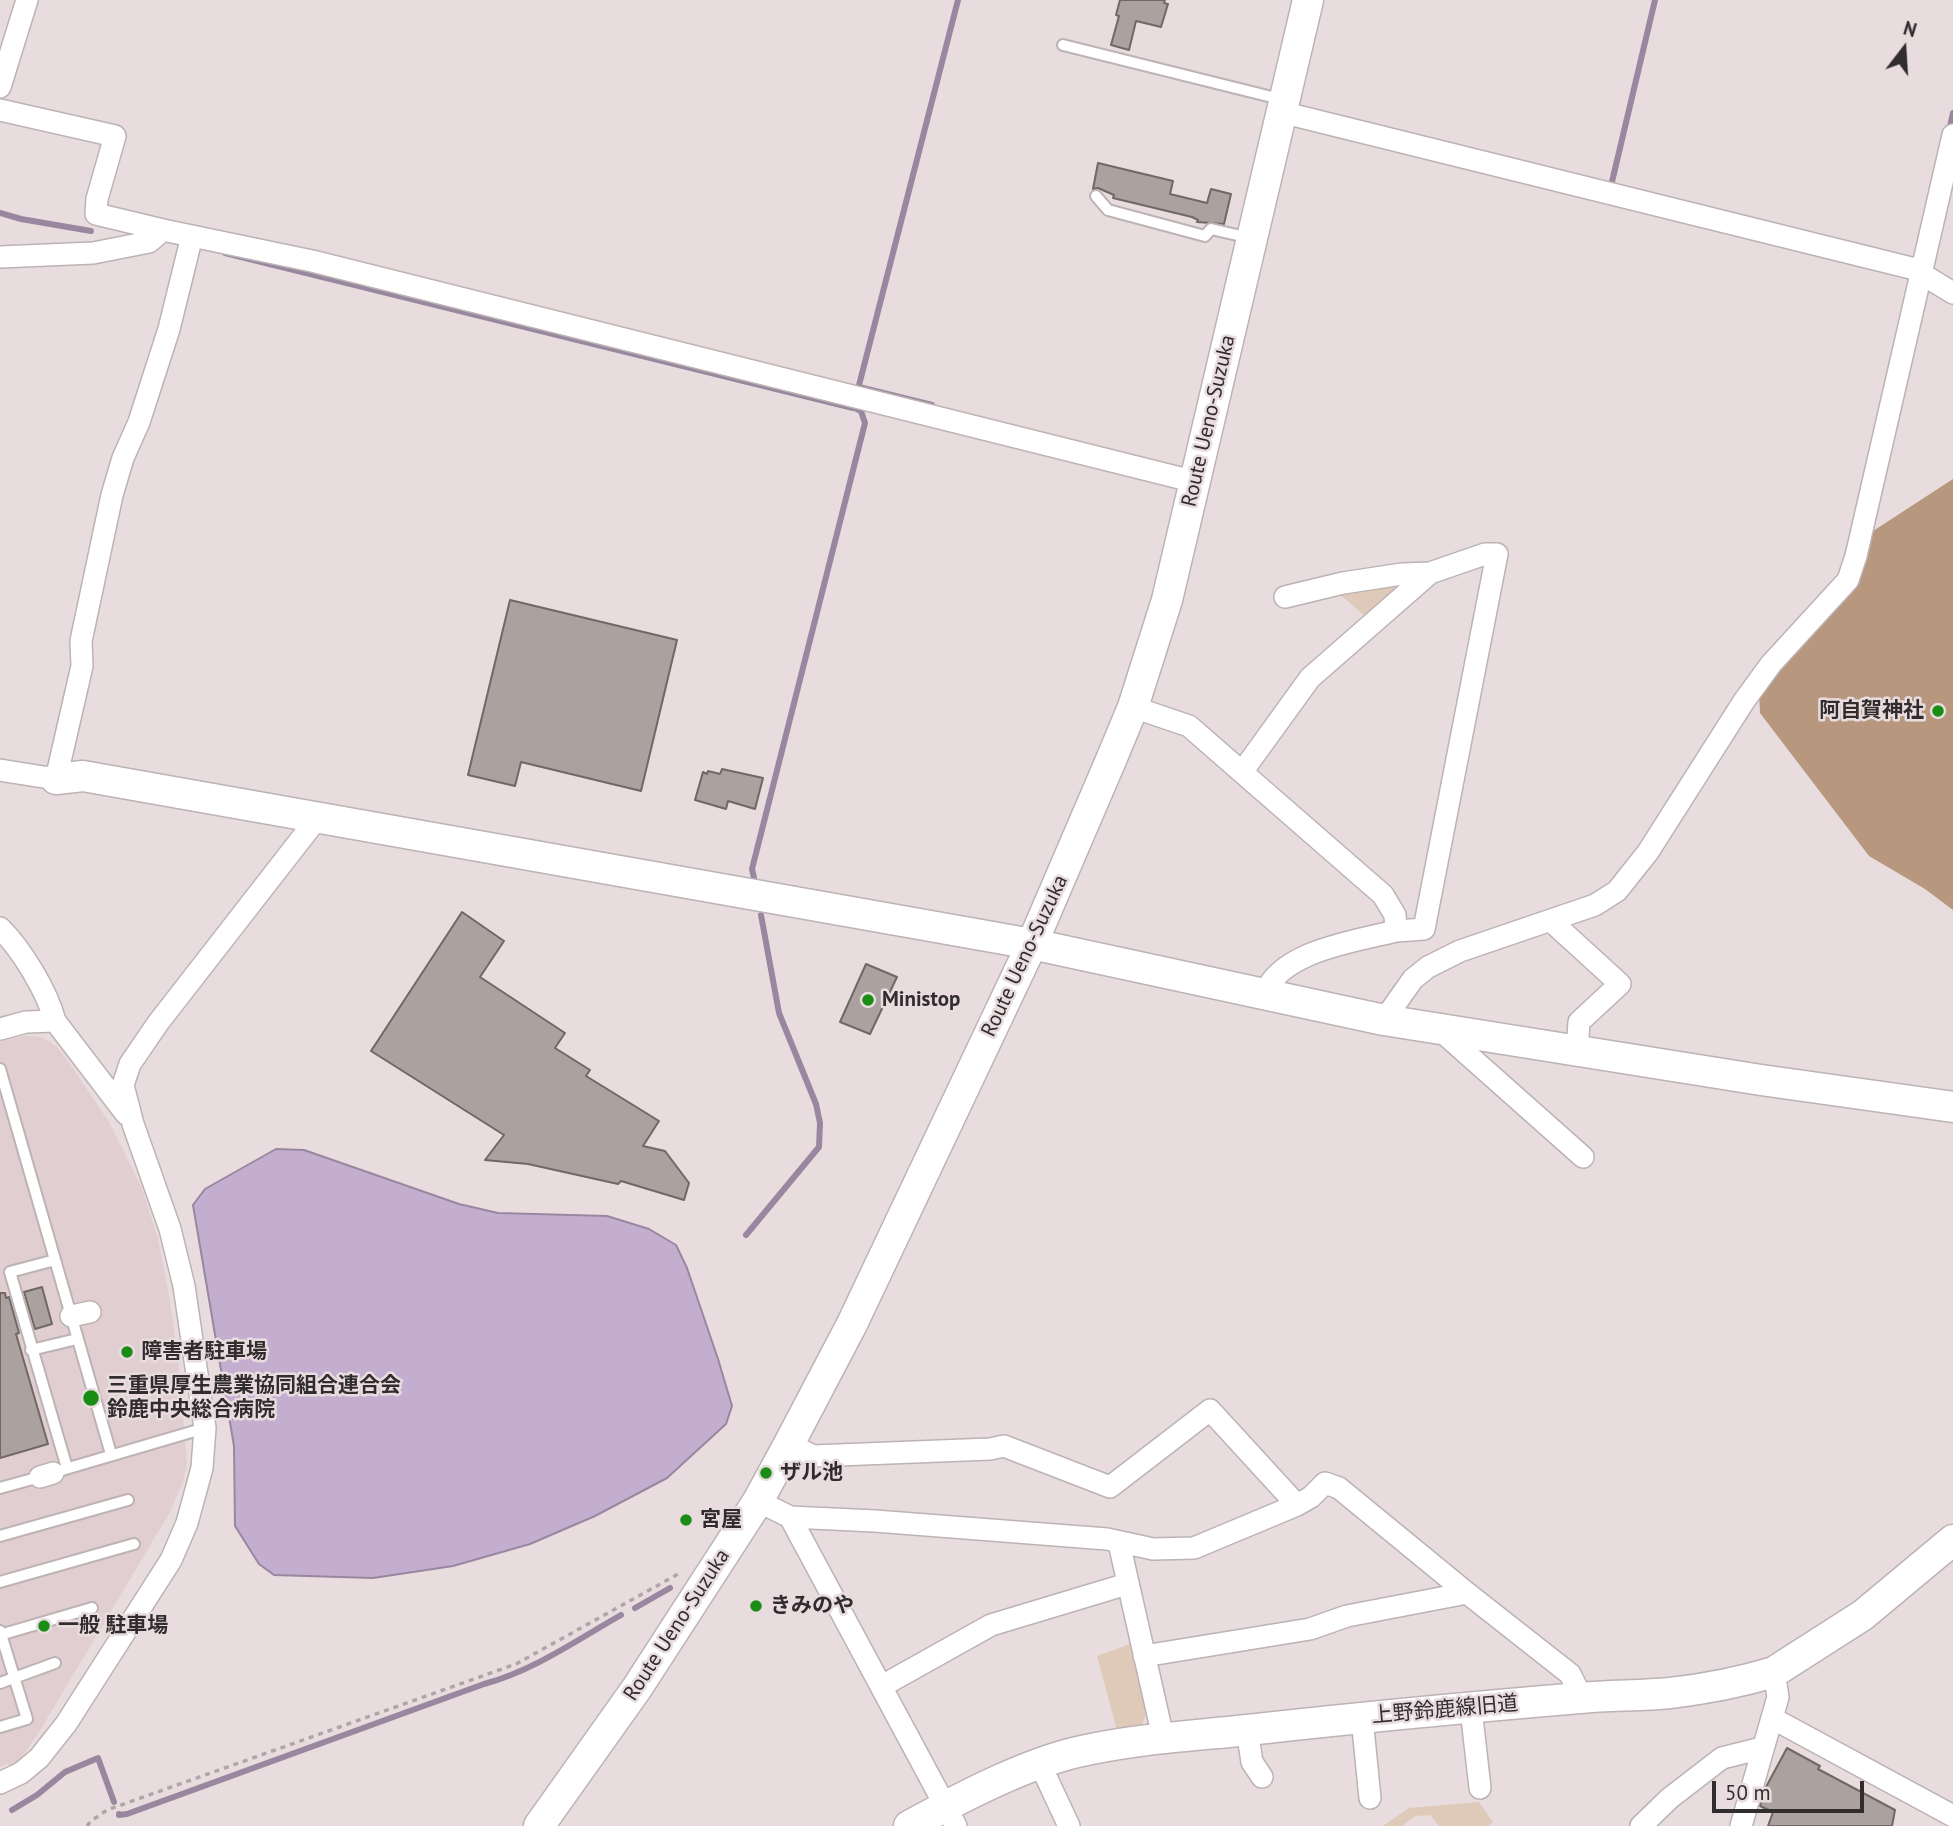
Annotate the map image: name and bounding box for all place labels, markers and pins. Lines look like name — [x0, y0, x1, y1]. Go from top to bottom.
place label: 阿自賀神社 — [1819, 698, 1924, 724]
marker: 阿自賀神社 — [1930, 703, 1946, 719]
place label: Ministop — [882, 987, 960, 1013]
marker: Ministop — [860, 992, 876, 1008]
place label: 障害者駐車場 — [141, 1339, 267, 1365]
marker: 障害者駐車場 — [119, 1344, 135, 1360]
place label: 三重県厚生農業協同組合連合会 鈴鹿中央総合病院 — [107, 1373, 401, 1423]
marker: 三重県厚生農業協同組合連合会 鈴鹿中央総合病院 — [81, 1388, 101, 1408]
place label: ザル池 — [780, 1460, 843, 1486]
marker: ザル池 — [758, 1465, 774, 1481]
place label: 宮屋 — [700, 1507, 742, 1533]
marker: 宮屋 — [678, 1512, 694, 1528]
place label: きみのや — [770, 1593, 854, 1619]
marker: きみのや — [748, 1598, 764, 1614]
place label: 一般 駐車場 — [58, 1613, 168, 1639]
marker: 一般 駐車場 — [36, 1618, 52, 1634]

